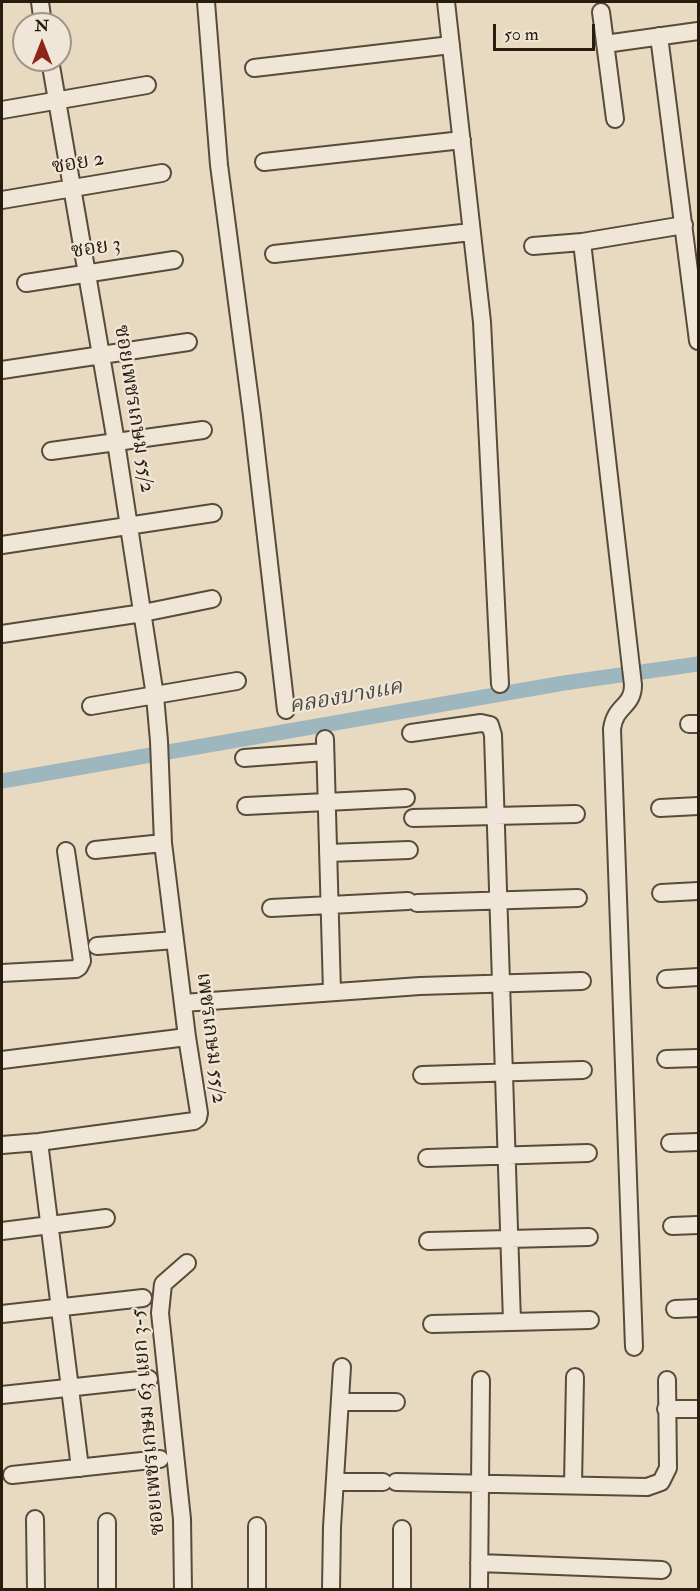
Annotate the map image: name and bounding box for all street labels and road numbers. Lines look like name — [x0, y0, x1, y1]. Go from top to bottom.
street label: ซอย 2 — [50, 147, 106, 181]
street label: ซอย 3 — [69, 233, 123, 265]
street label: ซอยเพชรเกษม 55/2 — [107, 323, 159, 495]
street label: เพชรเกษม 55/2 — [189, 971, 231, 1105]
street label: ซอยเพชรเกษม 63 แยก 3-5 — [127, 1307, 171, 1537]

